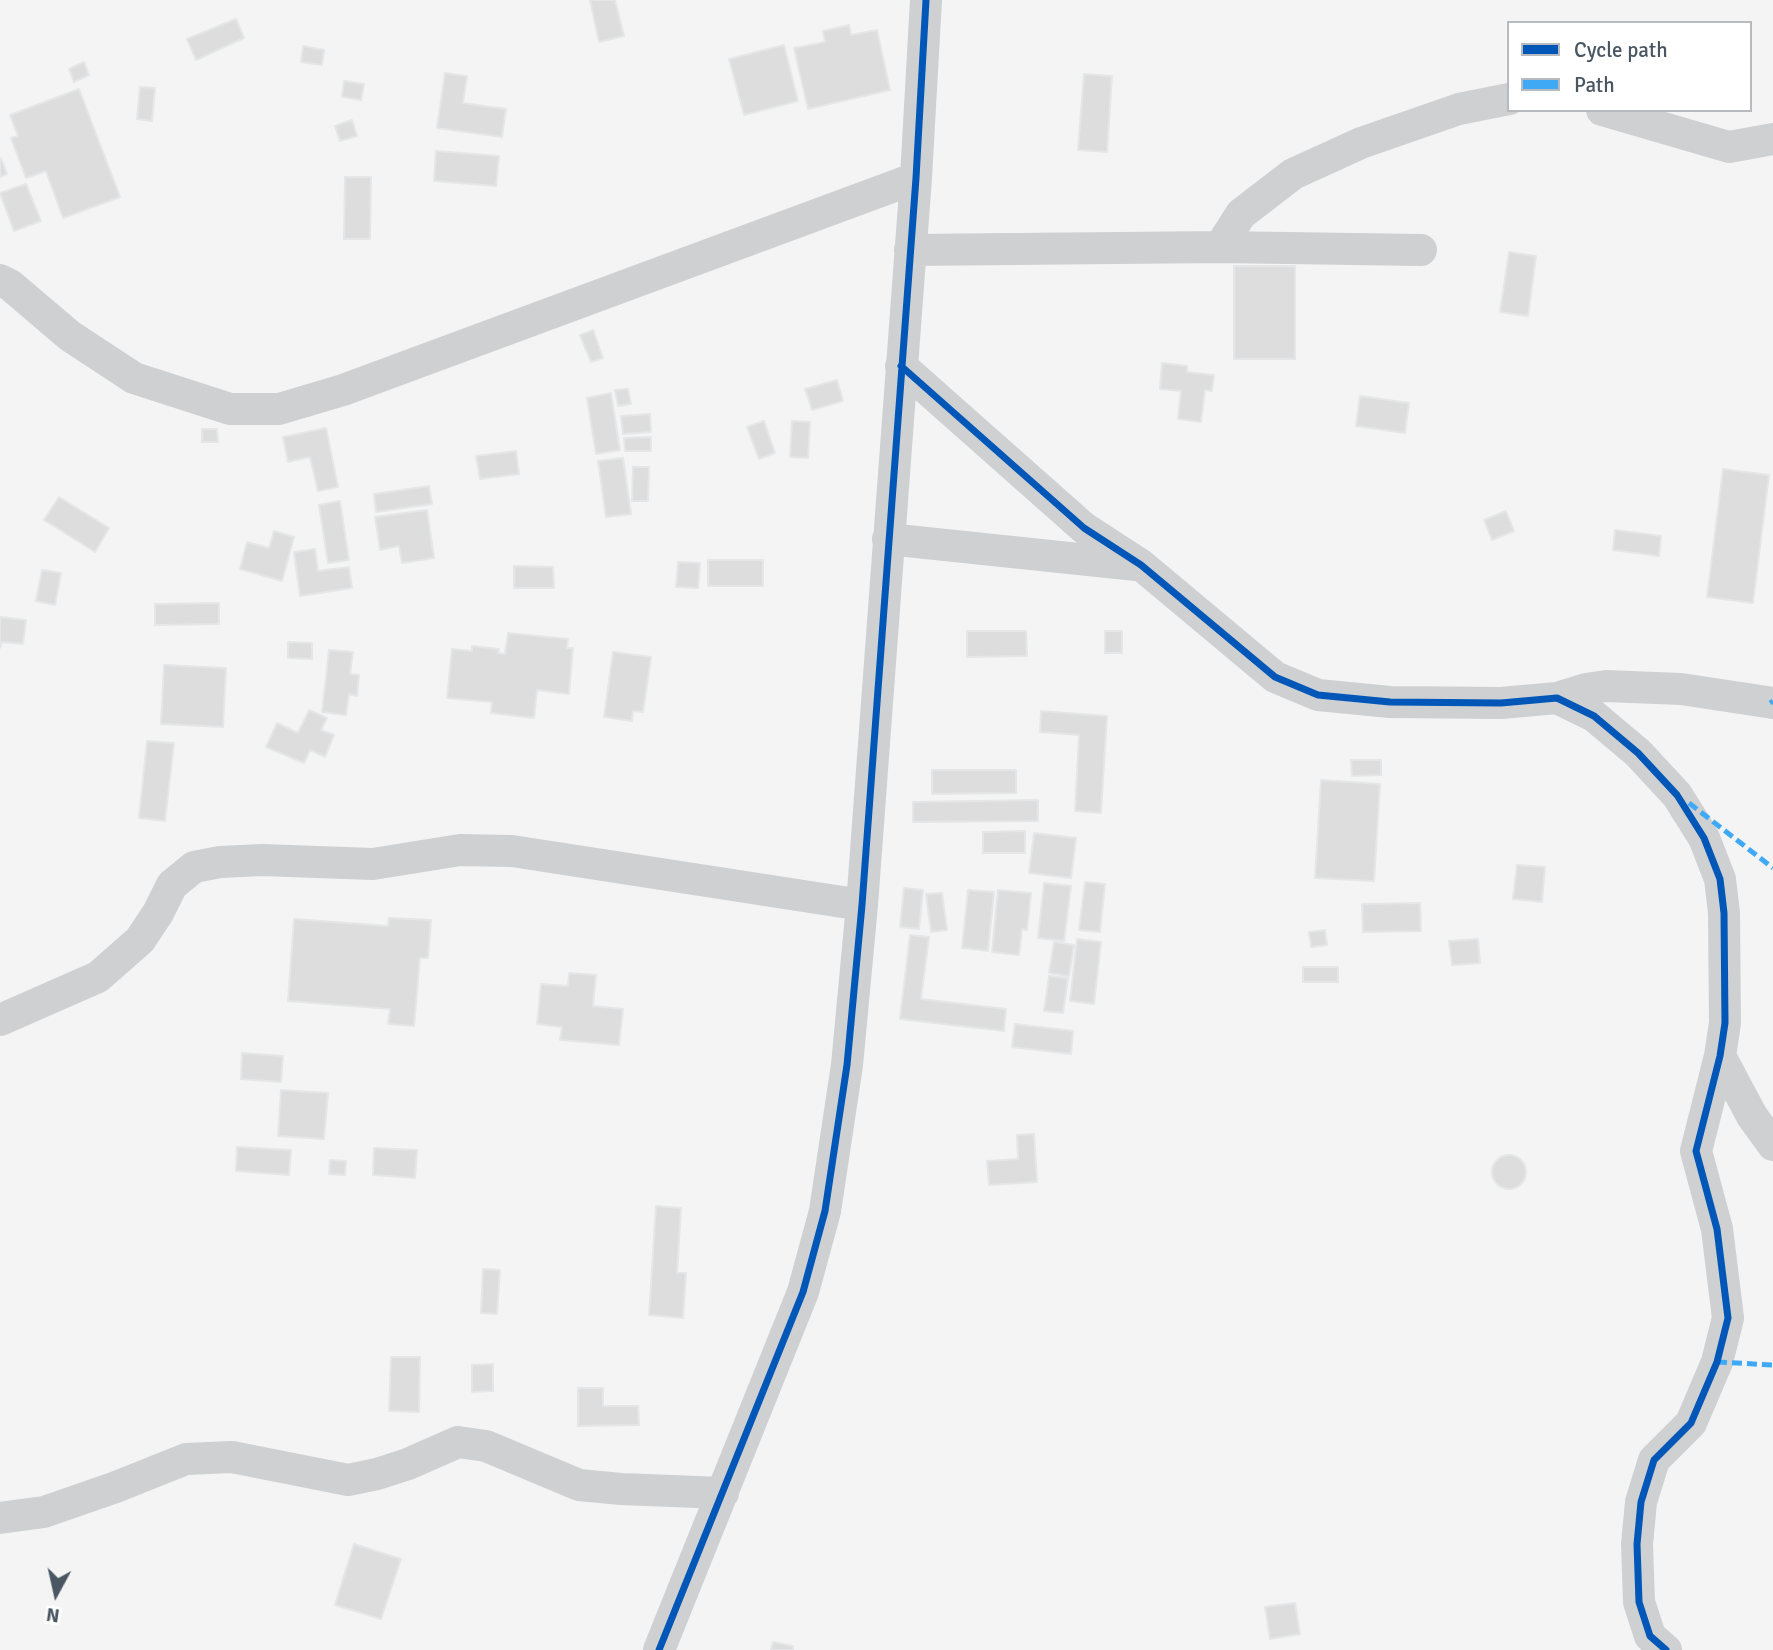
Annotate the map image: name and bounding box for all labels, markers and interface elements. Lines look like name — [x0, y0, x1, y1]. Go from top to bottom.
legend — [1507, 21, 1752, 112]
text: Cycle path — [1574, 37, 1668, 63]
text: Path — [1574, 72, 1615, 98]
north arrow — [21, 1559, 91, 1629]
text: N — [45, 1602, 61, 1628]

